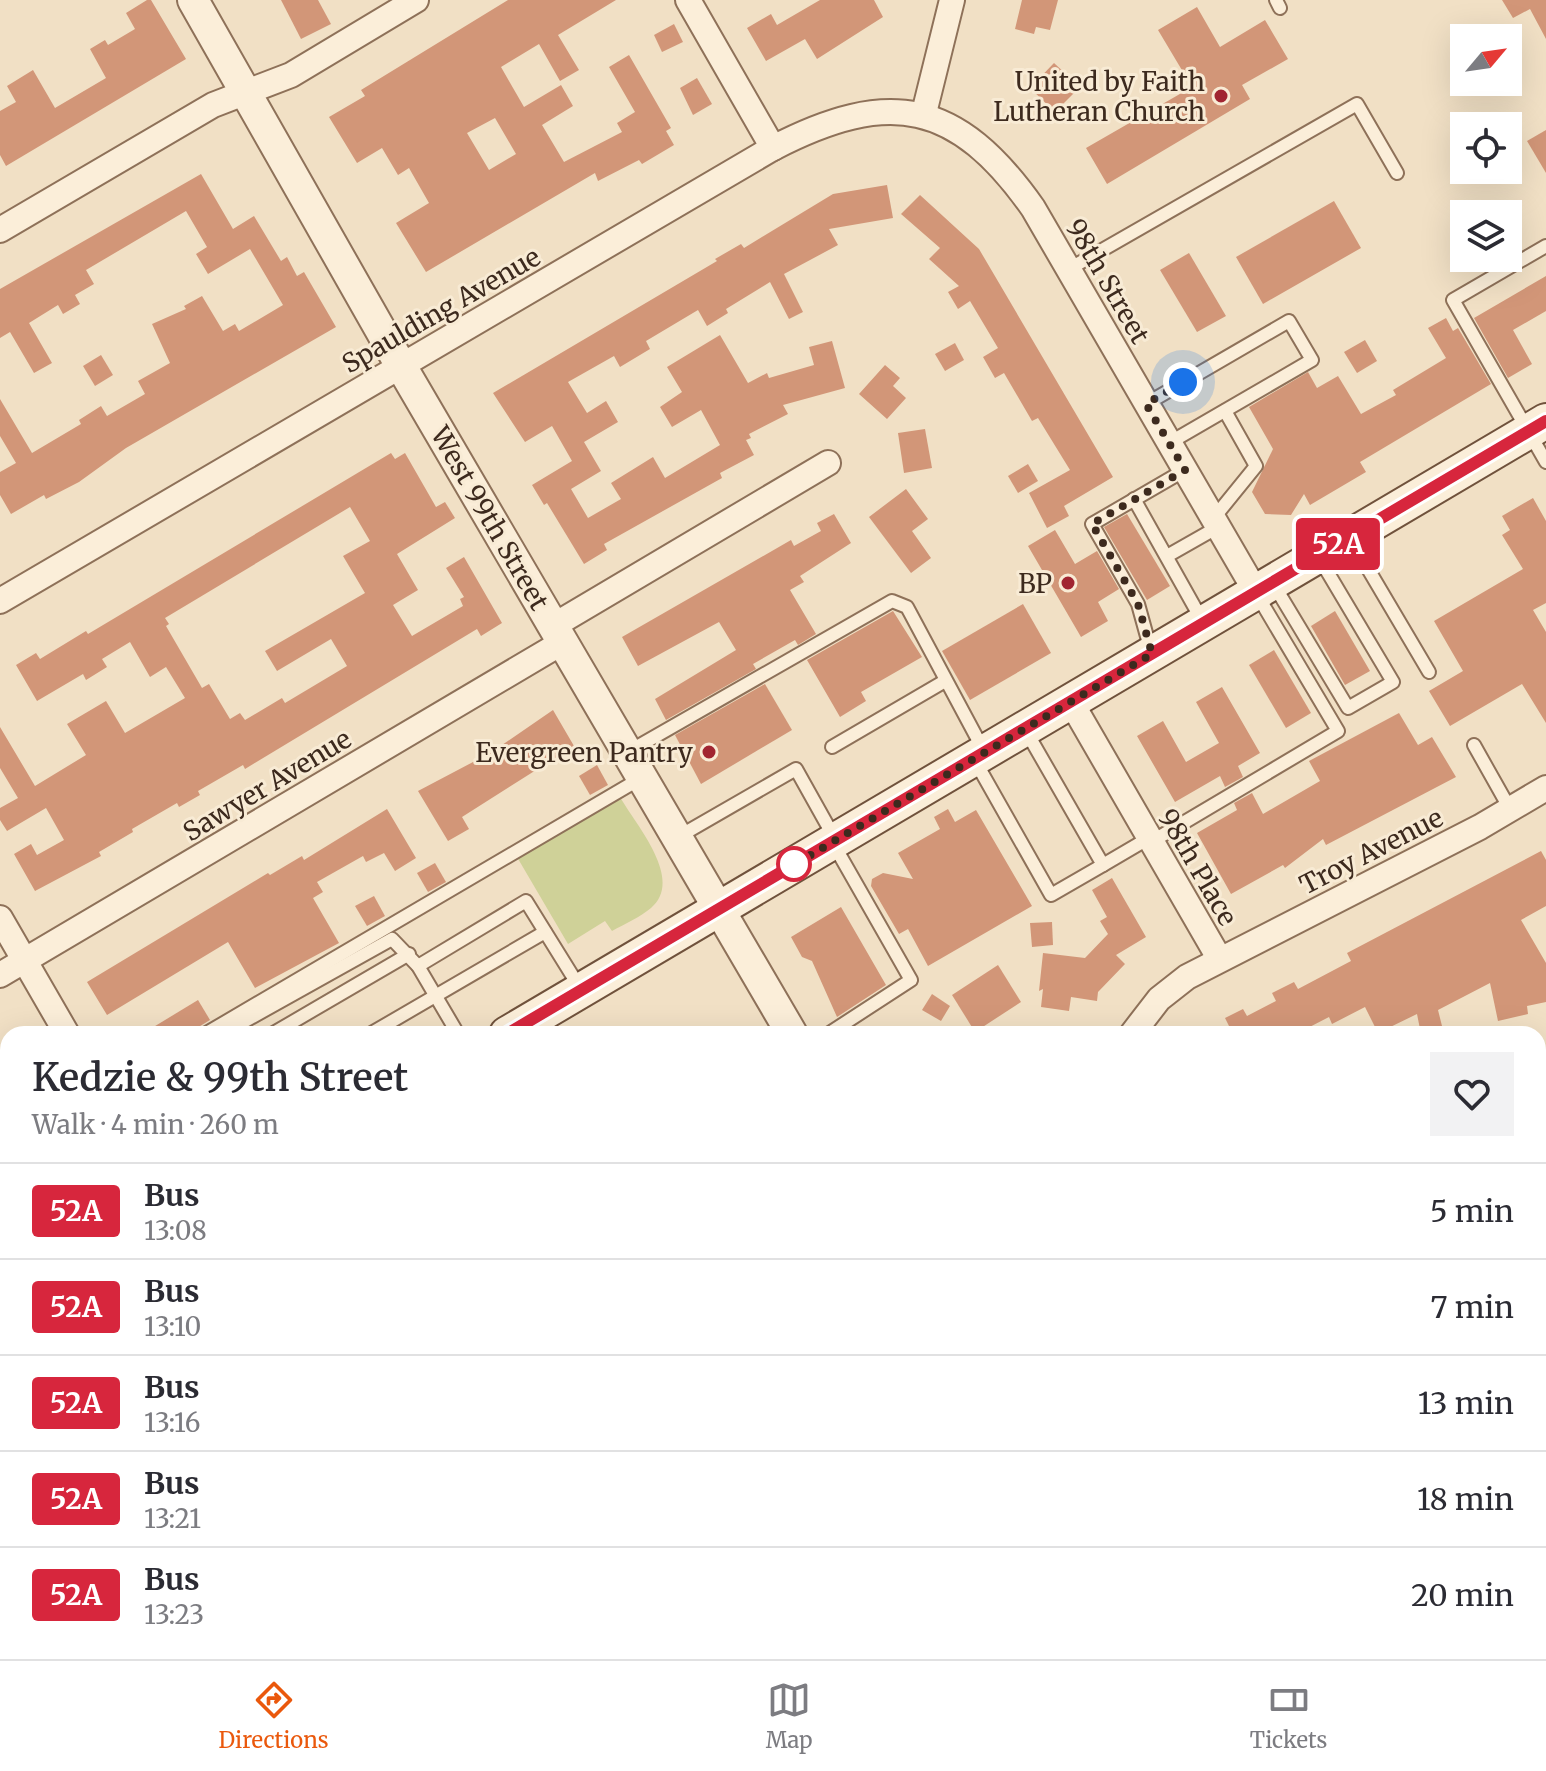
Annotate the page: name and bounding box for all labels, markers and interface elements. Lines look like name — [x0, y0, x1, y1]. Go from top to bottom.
north arrow — [1450, 24, 1522, 96]
map controls — [1450, 24, 1522, 272]
place label: United by Faith Lutheran Church — [993, 65, 1205, 128]
marker: United by Faith Lutheran Church — [1212, 87, 1230, 105]
button: locate — [1450, 112, 1522, 184]
button: layers — [1450, 200, 1522, 272]
street label: 98th Street — [1059, 213, 1157, 349]
street label: Spaulding Avenue — [336, 240, 546, 380]
your location — [1163, 362, 1203, 402]
street label: West 99th Street — [424, 419, 556, 616]
line badge: 52A — [1292, 518, 1384, 570]
text: 52A — [1312, 526, 1364, 562]
place label: BP — [1018, 567, 1052, 600]
marker: BP — [1059, 574, 1077, 592]
street label: Sawyer Avenue — [177, 722, 357, 848]
place label: Evergreen Pantry — [475, 736, 694, 769]
marker: Evergreen Pantry — [700, 743, 718, 761]
street label: Troy Avenue — [1294, 801, 1448, 901]
street label: 98th Place — [1151, 803, 1245, 931]
unlabelled marker — [777, 847, 811, 881]
button: heart — [1430, 1052, 1514, 1136]
text: Kedzie & 99th Street — [32, 1054, 408, 1101]
text: Walk · 4 min · 260 m — [32, 1108, 279, 1141]
text: Bus — [144, 1176, 200, 1214]
text: 5 min — [1430, 1192, 1514, 1230]
text: 52A — [50, 1193, 102, 1229]
text: 13:08 — [144, 1214, 207, 1247]
text: Bus — [144, 1272, 200, 1310]
text: 7 min — [1430, 1288, 1514, 1326]
text: 52A — [50, 1289, 102, 1325]
text: 13:10 — [144, 1310, 201, 1343]
text: Bus — [144, 1368, 200, 1406]
text: 13 min — [1418, 1384, 1514, 1422]
text: 52A — [50, 1385, 102, 1421]
text: 13:16 — [144, 1406, 200, 1439]
text: Bus — [144, 1464, 200, 1502]
text: 18 min — [1417, 1480, 1514, 1518]
text: 52A — [50, 1481, 102, 1517]
text: 13:21 — [144, 1502, 201, 1535]
text: Bus — [144, 1560, 200, 1598]
text: 20 min — [1411, 1576, 1514, 1614]
text: 52A — [50, 1577, 102, 1613]
text: 13:23 — [144, 1598, 204, 1631]
tab: Directions — [219, 1678, 329, 1754]
tab: Map — [766, 1678, 813, 1754]
tab: Tickets — [1250, 1678, 1327, 1754]

